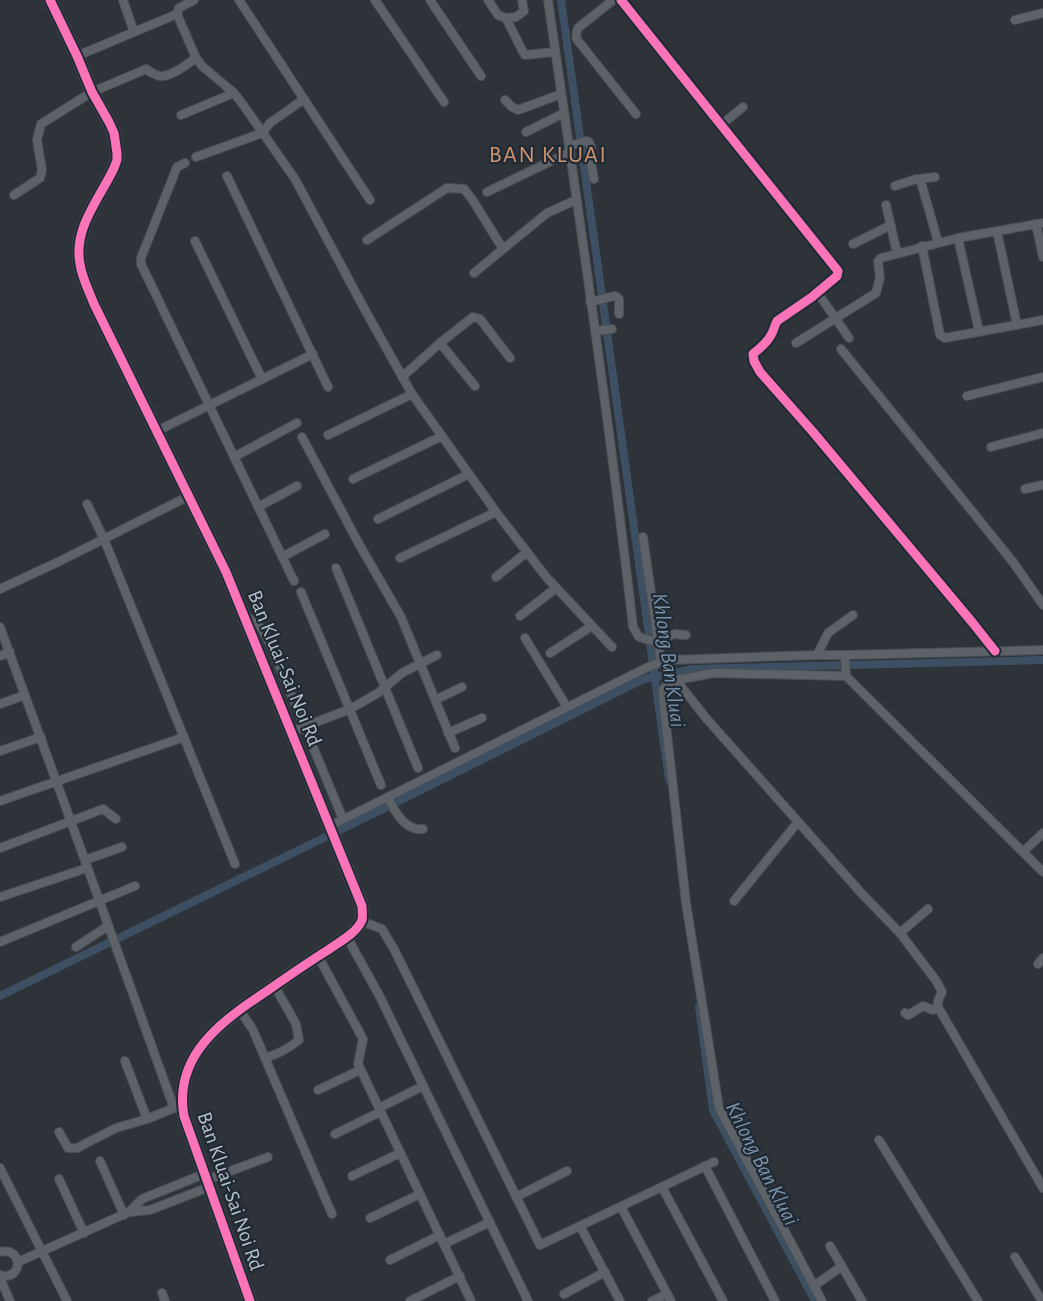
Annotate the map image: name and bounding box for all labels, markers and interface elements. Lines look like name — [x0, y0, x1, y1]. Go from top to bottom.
district label: BAN KLUAI — [489, 143, 607, 167]
street label: Ban Kluai-Sai Noi Rd — [244, 587, 325, 749]
water label: Khlong Ban Kluai — [649, 592, 689, 729]
water label: Khlong Ban Kluai — [722, 1098, 803, 1229]
street label: Ban Kluai-Sai Noi Rd — [194, 1109, 268, 1273]

